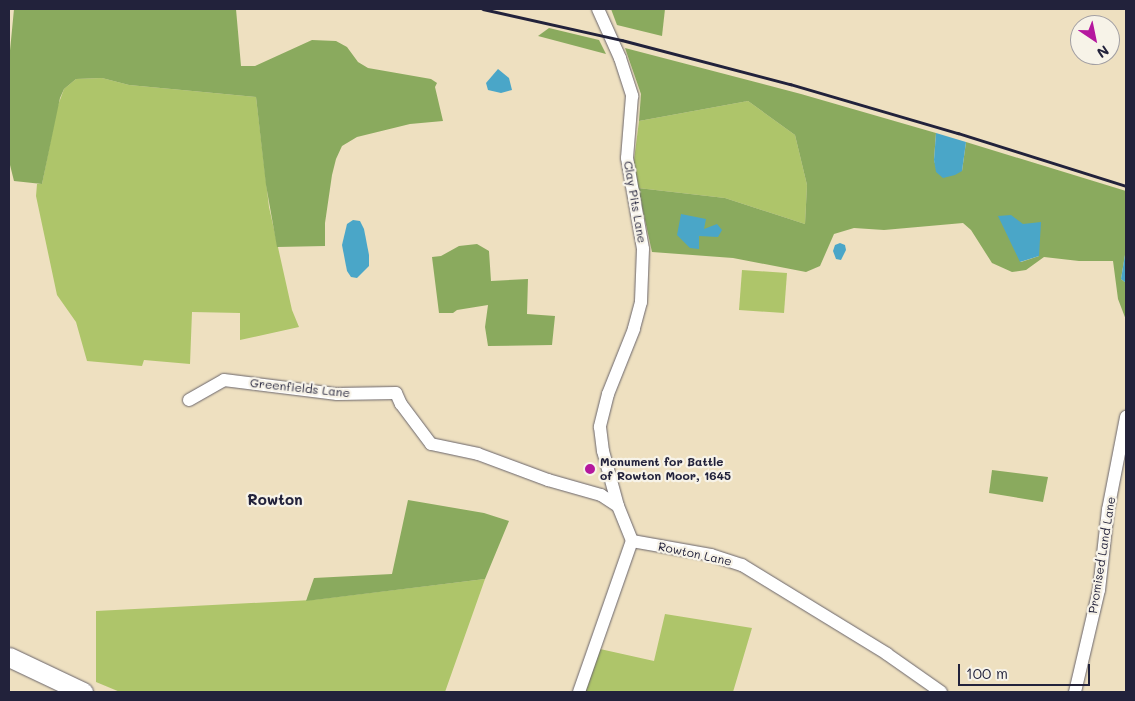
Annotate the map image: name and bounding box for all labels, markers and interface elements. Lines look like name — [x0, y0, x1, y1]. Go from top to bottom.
north arrow — [1070, 15, 1120, 65]
text: N — [1093, 41, 1113, 63]
street label: Clay Pits Lane — [621, 160, 649, 244]
street label: Greenfields Lane — [249, 376, 351, 400]
place label: Monument for Battle of Rowton Moor, 1645 — [600, 455, 731, 483]
marker: Monument for Battle of Rowton Moor, 1645 — [584, 463, 596, 475]
district label: Rowton — [247, 491, 303, 509]
street label: Promised Land Lane — [1086, 496, 1118, 614]
street label: Rowton Lane — [657, 539, 733, 569]
scale bar — [960, 654, 1092, 686]
text: 100 m — [966, 663, 1008, 683]

